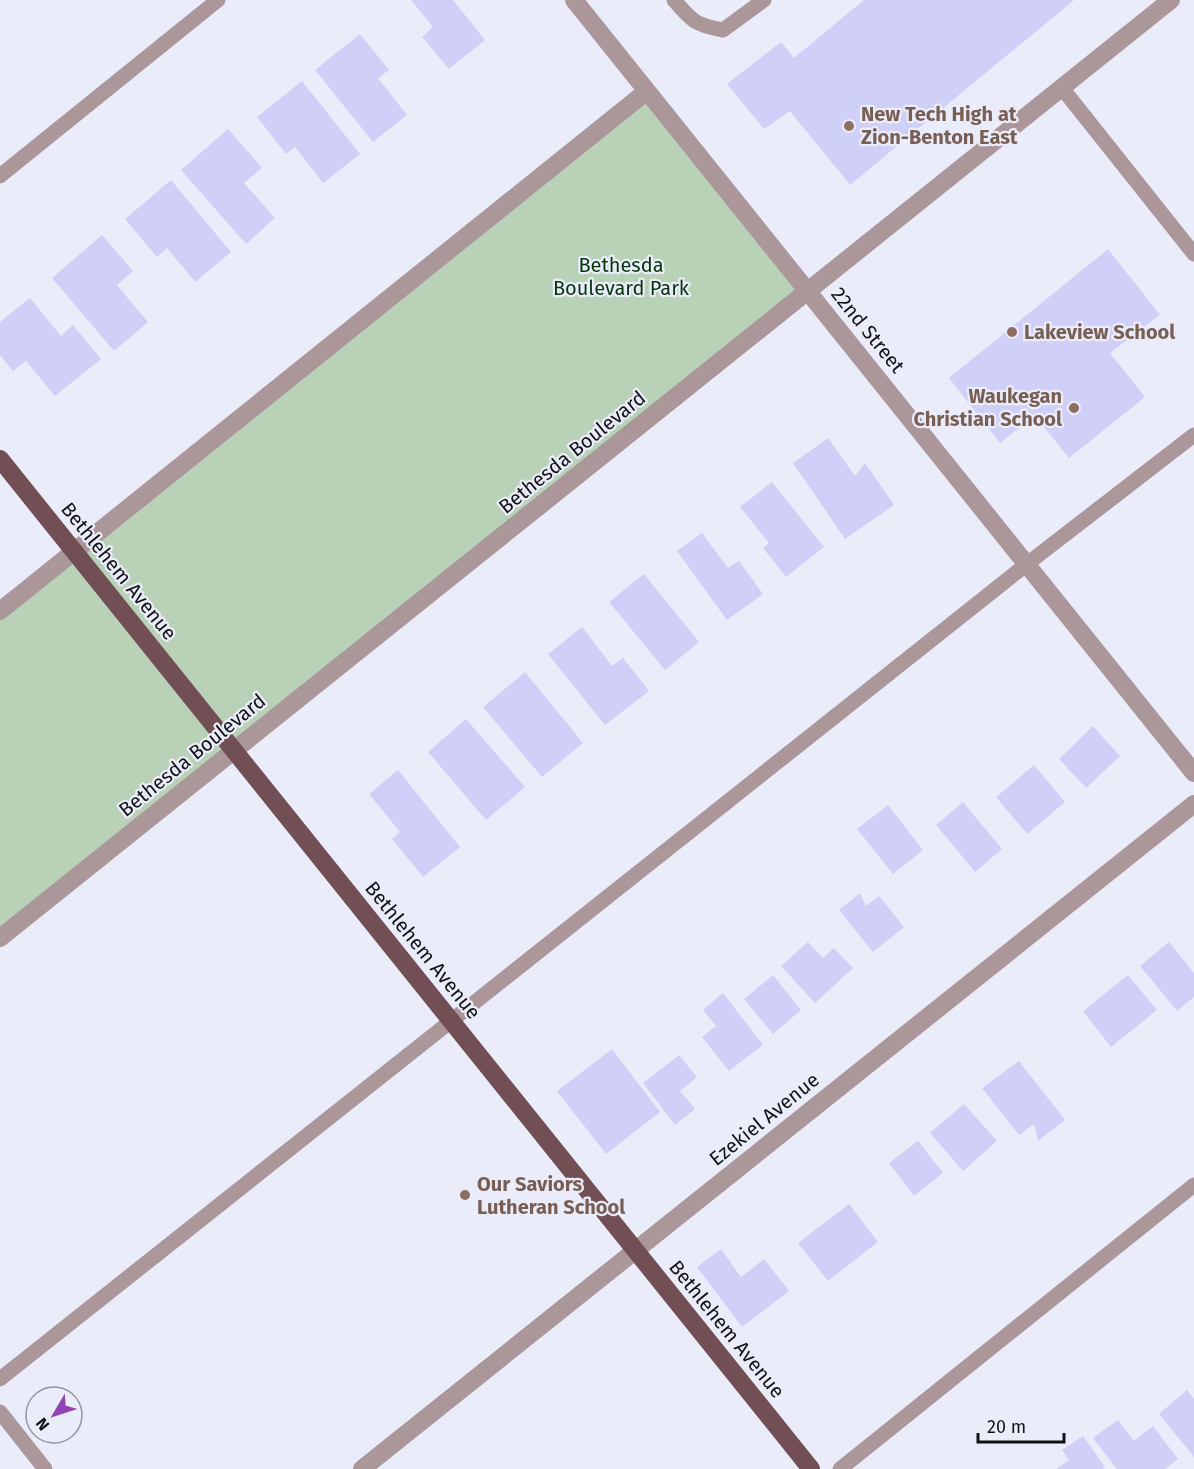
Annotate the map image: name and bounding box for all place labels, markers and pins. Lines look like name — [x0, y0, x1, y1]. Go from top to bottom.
place label: New Tech High at Zion-Benton East — [861, 102, 1018, 149]
marker: New Tech High at Zion-Benton East — [842, 119, 856, 133]
place label: Lakeview School — [1024, 320, 1175, 344]
marker: Lakeview School — [1005, 325, 1019, 339]
place label: Waukegan Christian School — [913, 384, 1062, 431]
marker: Waukegan Christian School — [1067, 401, 1081, 415]
place label: Our Saviors Lutheran School — [477, 1172, 625, 1219]
marker: Our Saviors Lutheran School — [458, 1188, 472, 1202]

